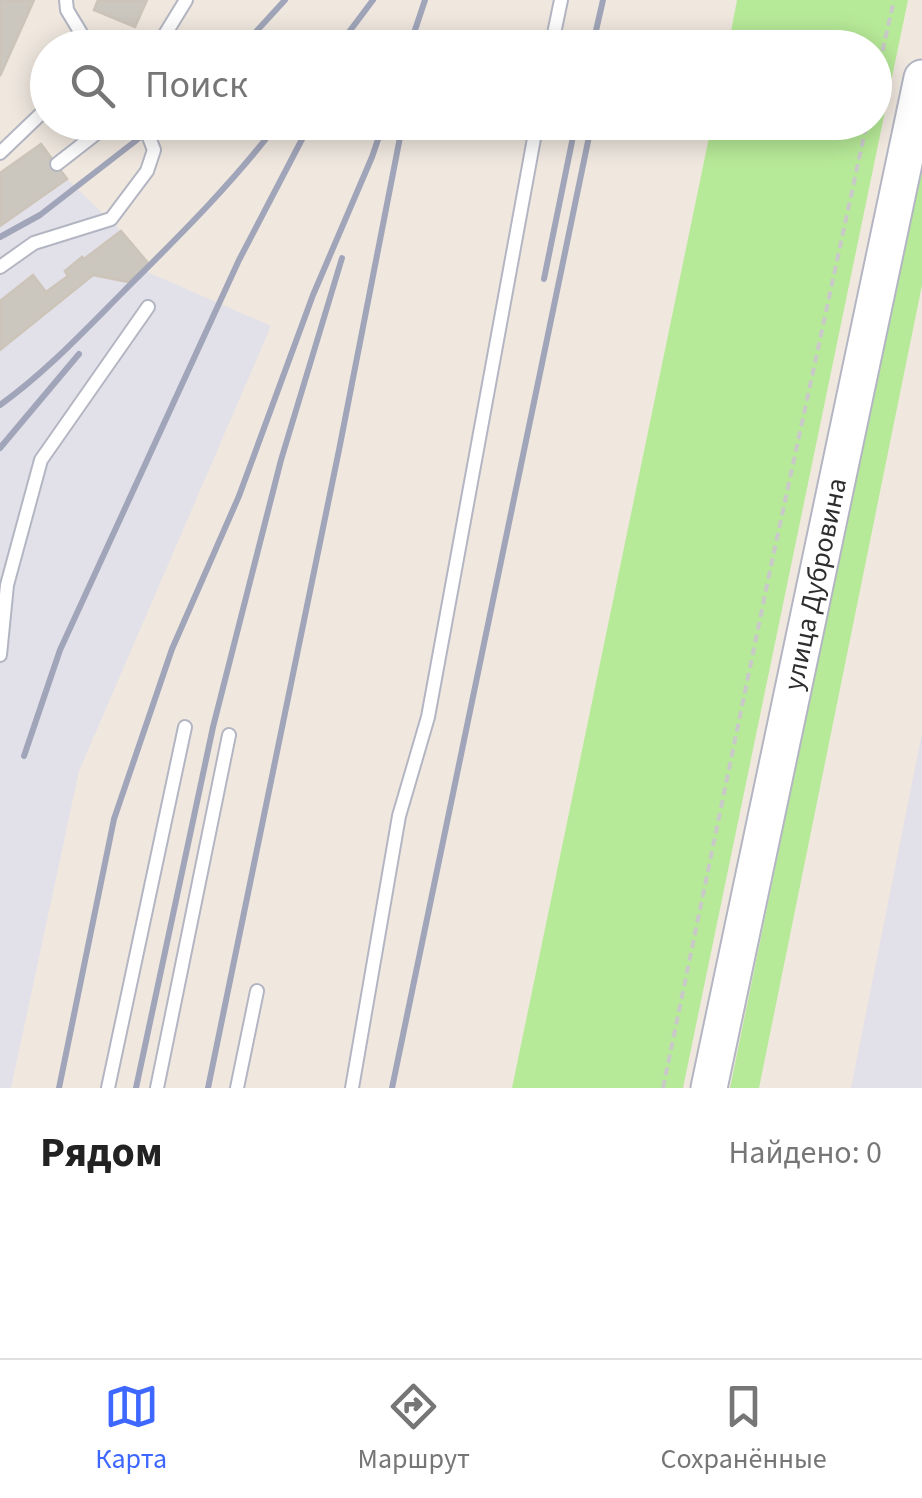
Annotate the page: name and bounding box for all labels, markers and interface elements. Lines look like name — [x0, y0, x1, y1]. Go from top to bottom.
search box — [30, 30, 892, 140]
icon: search — [65, 58, 120, 113]
text: Поиск — [145, 58, 248, 112]
street label: улица Дубровина — [773, 474, 857, 694]
text: Рядом — [40, 1123, 163, 1183]
text: Найдено: 0 — [728, 1130, 882, 1176]
tab: Карта — [95, 1379, 167, 1479]
tab: Маршрут — [358, 1379, 470, 1479]
tab: Сохранённые — [660, 1379, 827, 1479]

